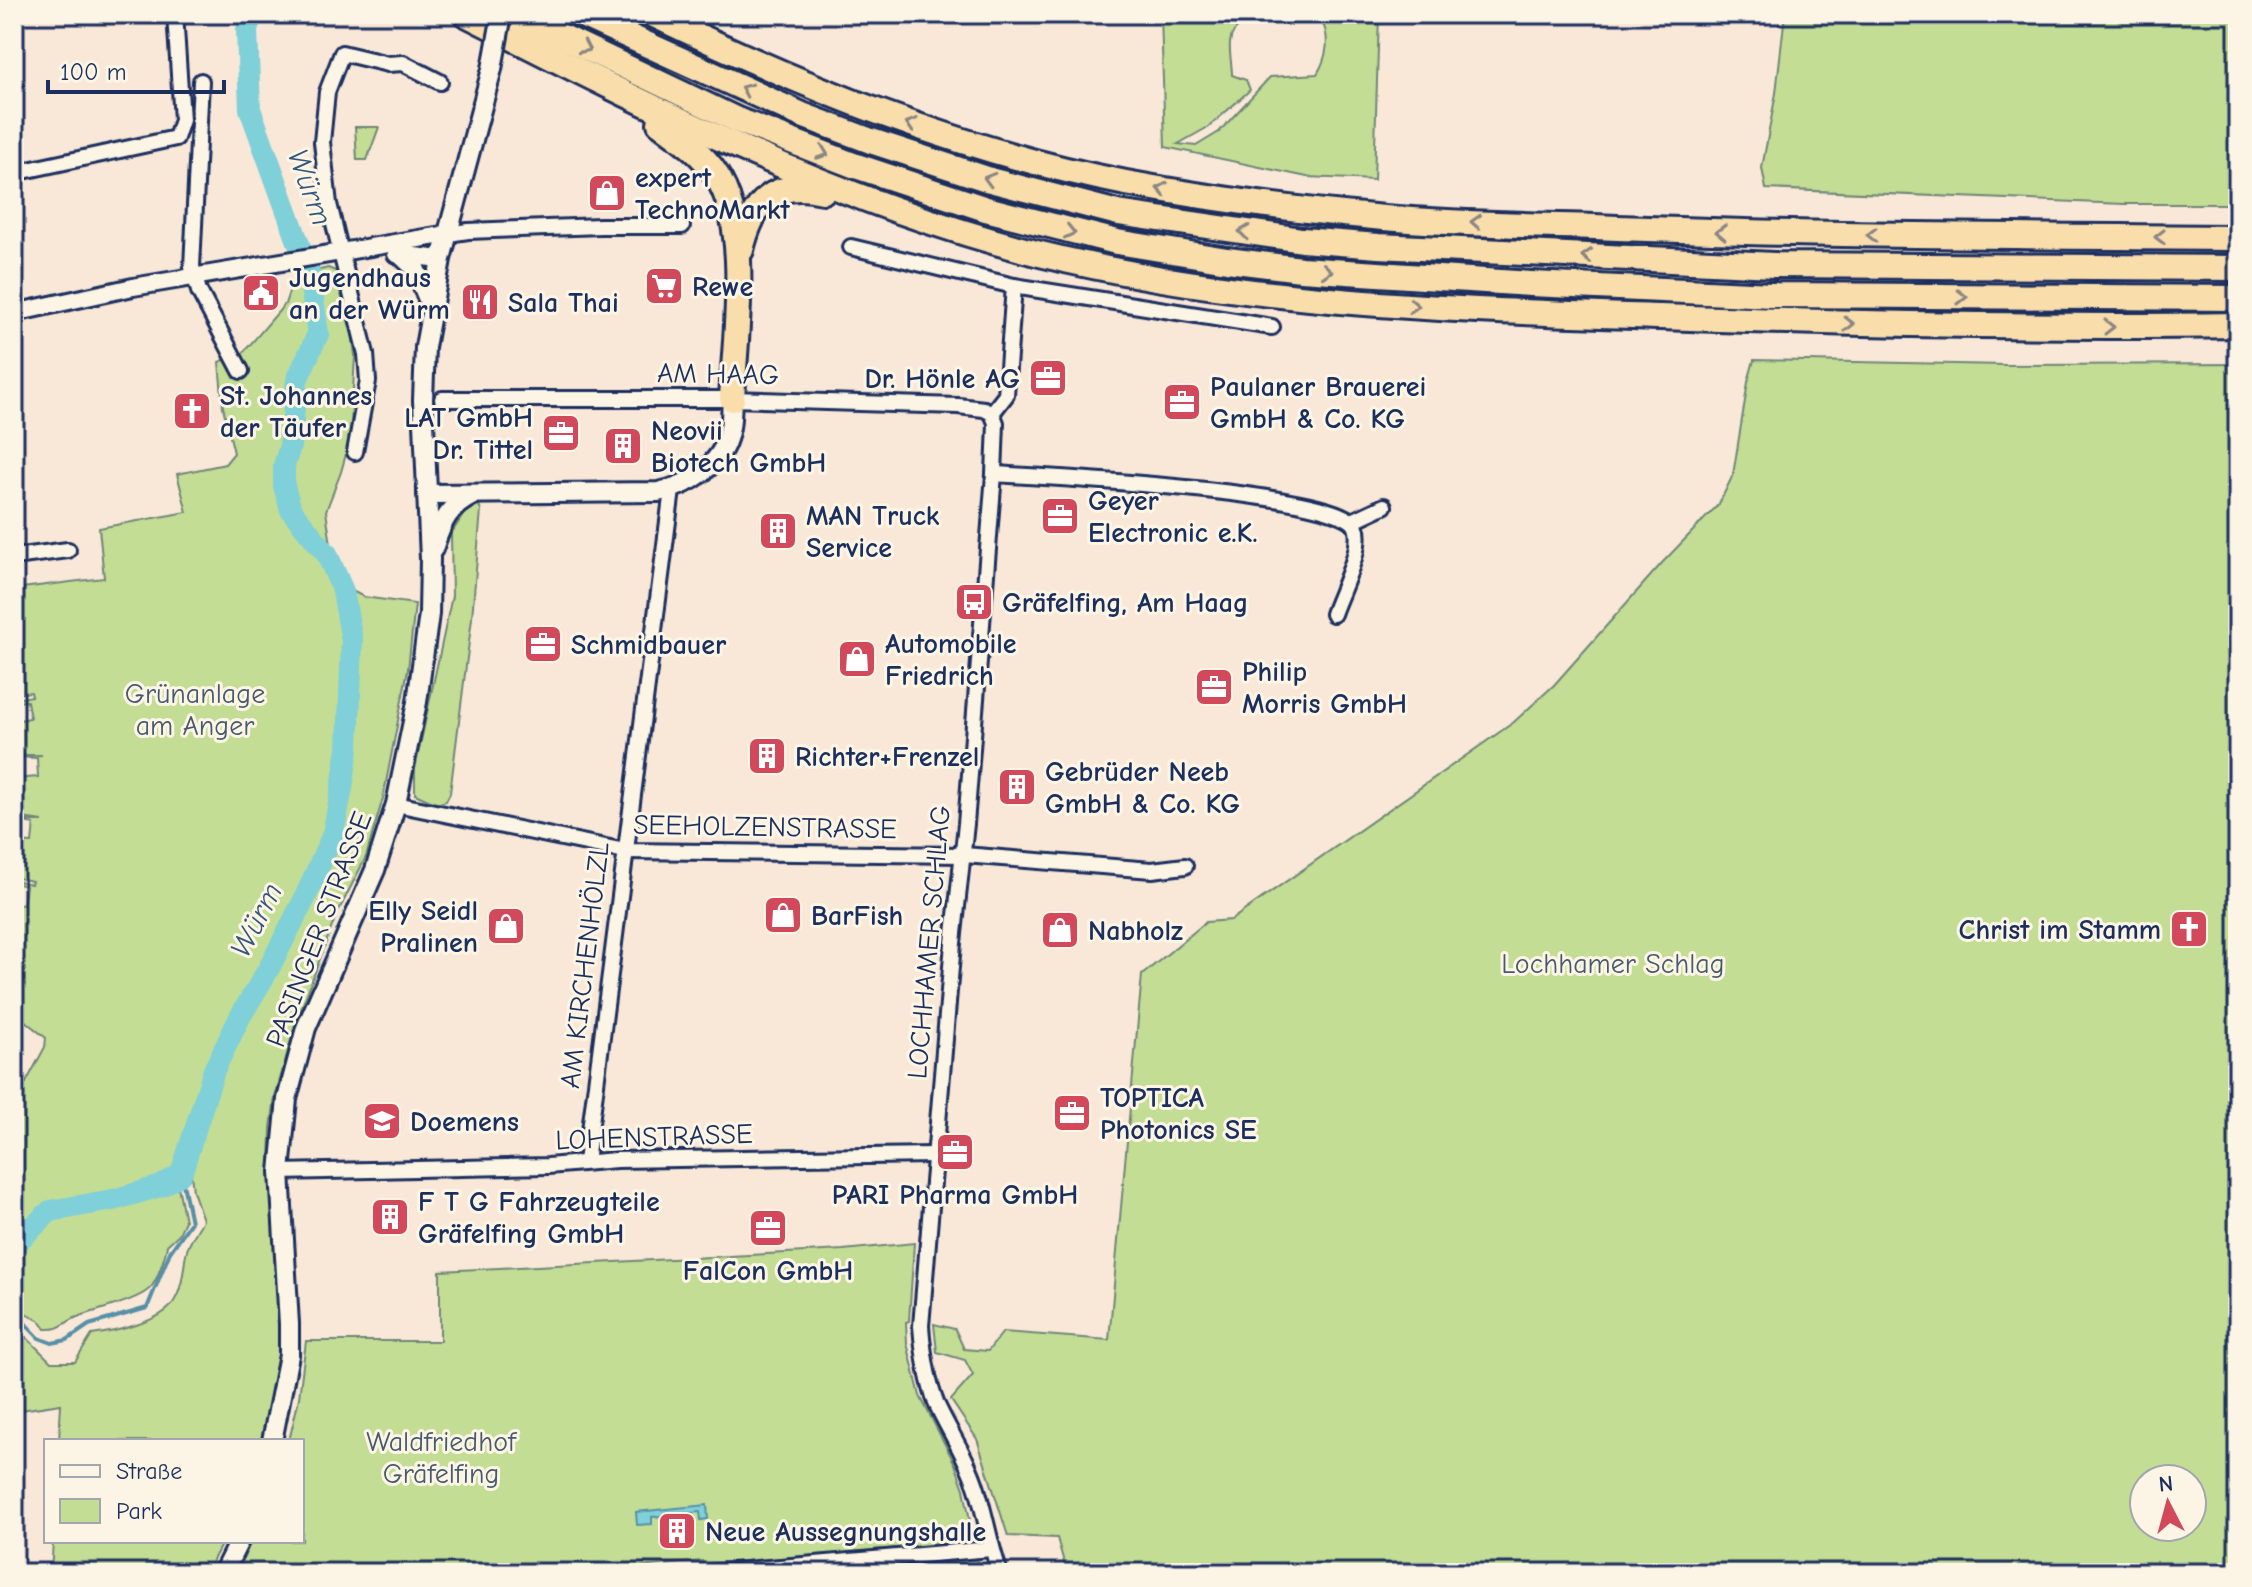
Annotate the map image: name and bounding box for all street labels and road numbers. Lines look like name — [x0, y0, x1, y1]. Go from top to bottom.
street label: AM HAAG — [657, 357, 779, 391]
street label: LOCHHAMER SCHLAG — [901, 804, 957, 1080]
street label: PASINGER STRASSE — [259, 807, 379, 1052]
street label: SEEHOLZENSTRASSE — [633, 809, 897, 845]
street label: AM KIRCHENHÖLZL — [554, 840, 616, 1090]
street label: LOHENSTRASSE — [555, 1118, 753, 1156]

